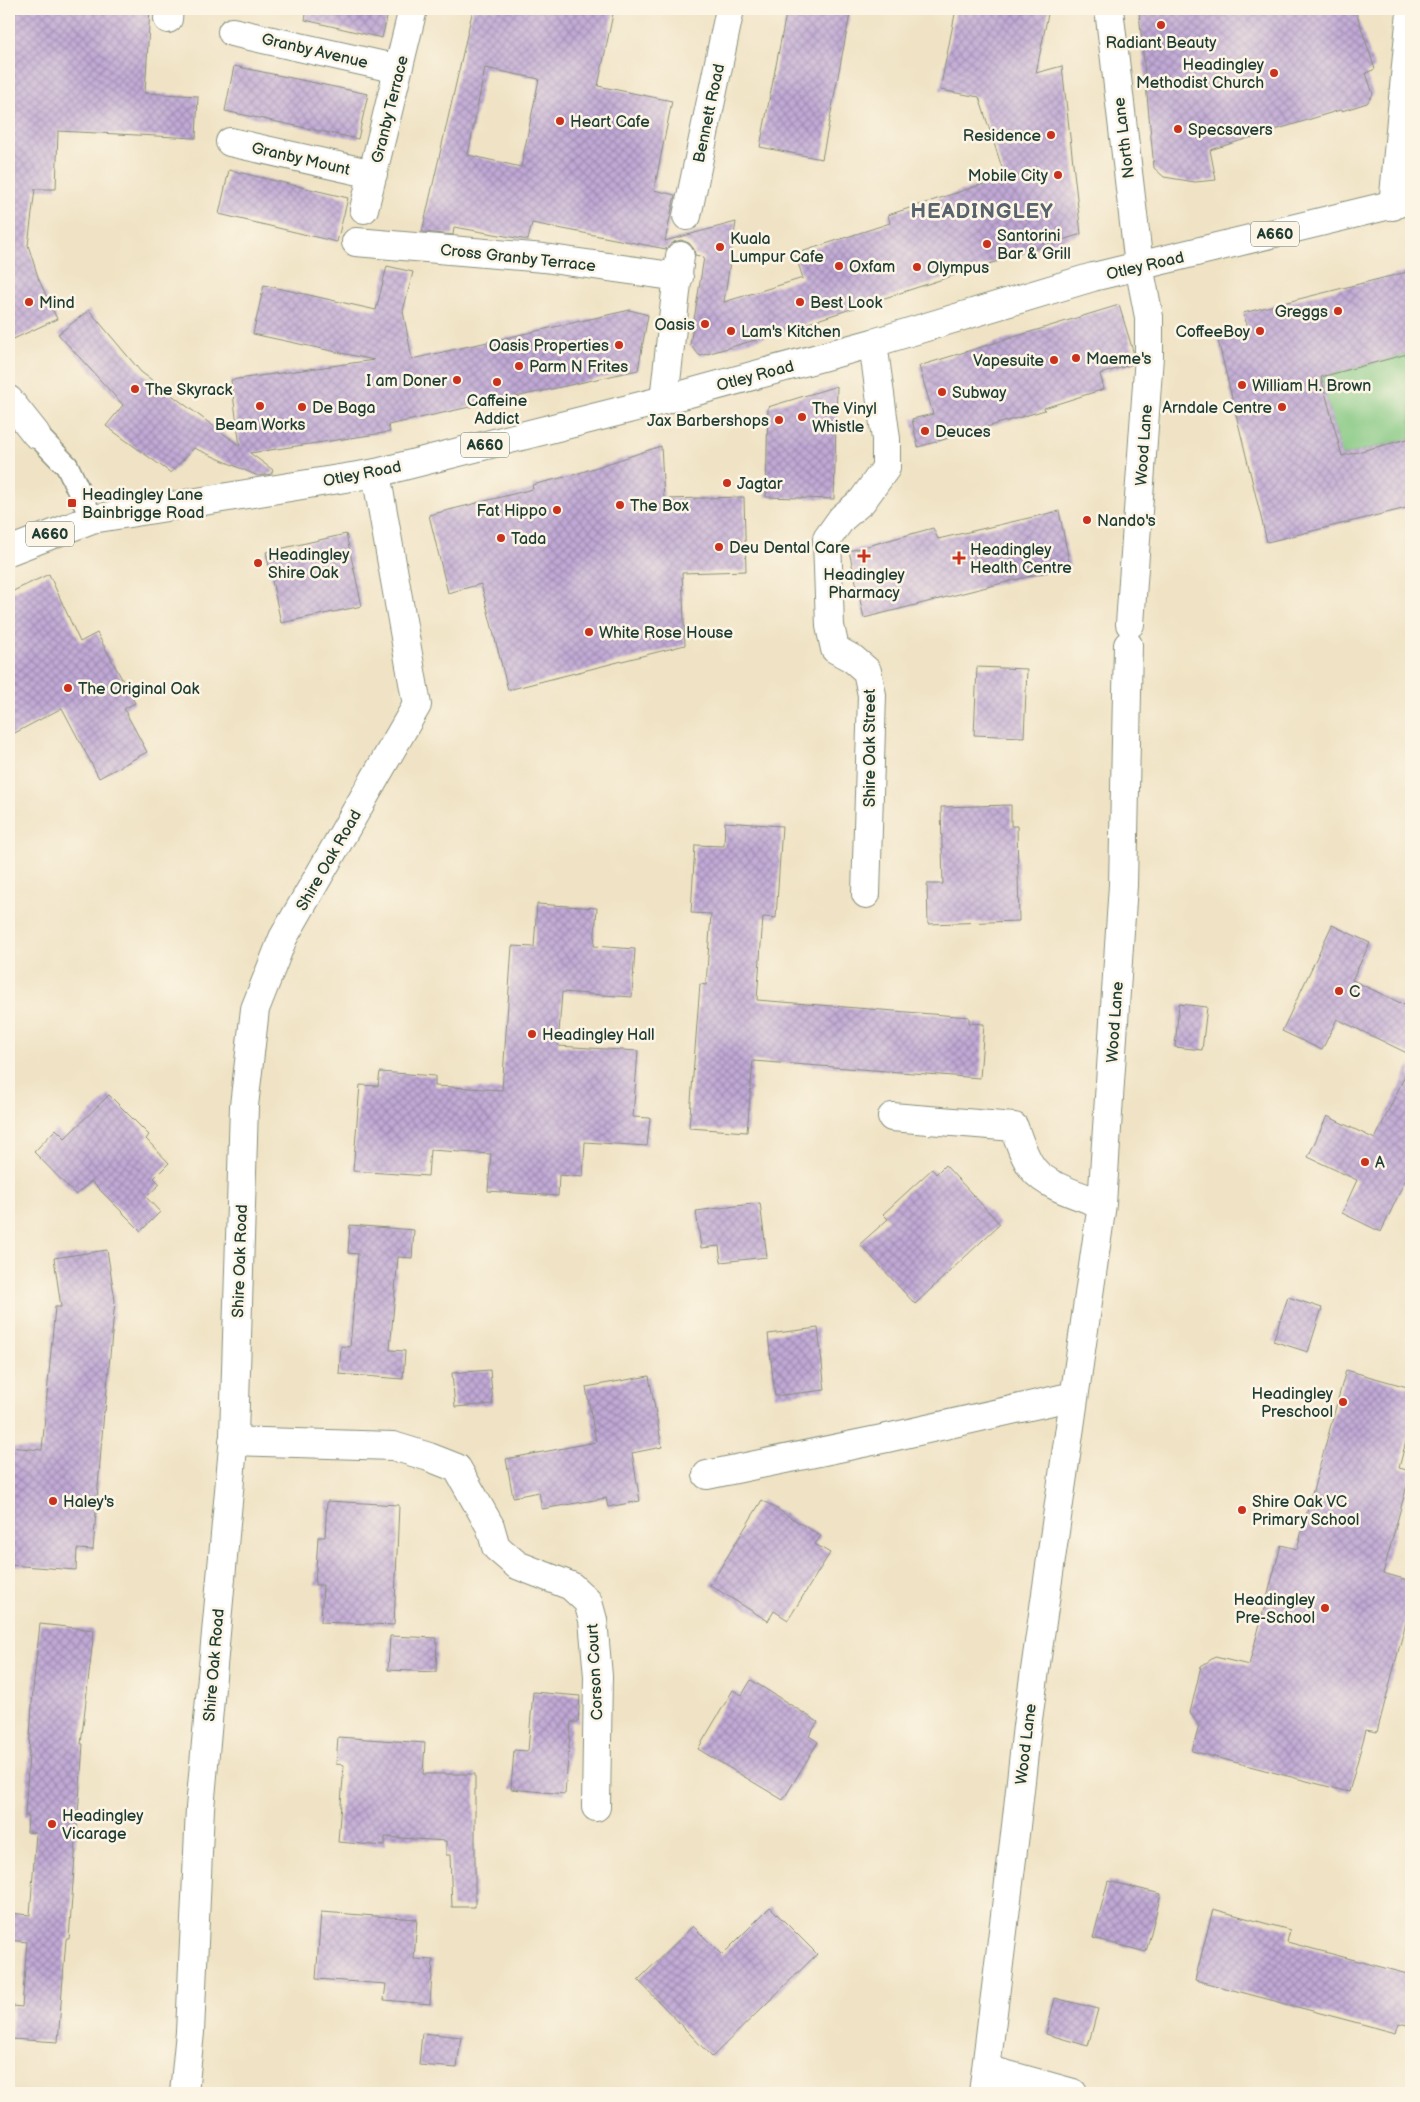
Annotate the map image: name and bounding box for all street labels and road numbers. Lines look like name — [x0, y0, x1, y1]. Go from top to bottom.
street label: Granby Avenue — [260, 30, 370, 73]
street label: Granby Terrace — [368, 53, 413, 165]
street label: Bennett Road — [690, 62, 729, 165]
street label: North Lane — [1110, 96, 1139, 179]
street label: Granby Mount — [250, 139, 352, 180]
road number: A660 — [1251, 222, 1299, 246]
street label: Cross Granby Terrace — [439, 241, 597, 276]
street label: Otley Road — [1105, 248, 1186, 285]
street label: Otley Road — [715, 357, 796, 396]
street label: Wood Lane — [1132, 403, 1157, 486]
road number: A660 — [461, 432, 509, 458]
street label: Otley Road — [322, 458, 403, 491]
road number: A660 — [26, 522, 74, 546]
street label: Shire Oak Street — [861, 689, 880, 807]
street label: Shire Oak Road — [293, 807, 366, 915]
street label: Wood Lane — [1103, 980, 1128, 1063]
street label: Shire Oak Road — [229, 1204, 252, 1318]
street label: Shire Oak Road — [200, 1608, 229, 1722]
street label: Corson Court — [583, 1623, 608, 1721]
street label: Wood Lane — [1012, 1702, 1041, 1786]

